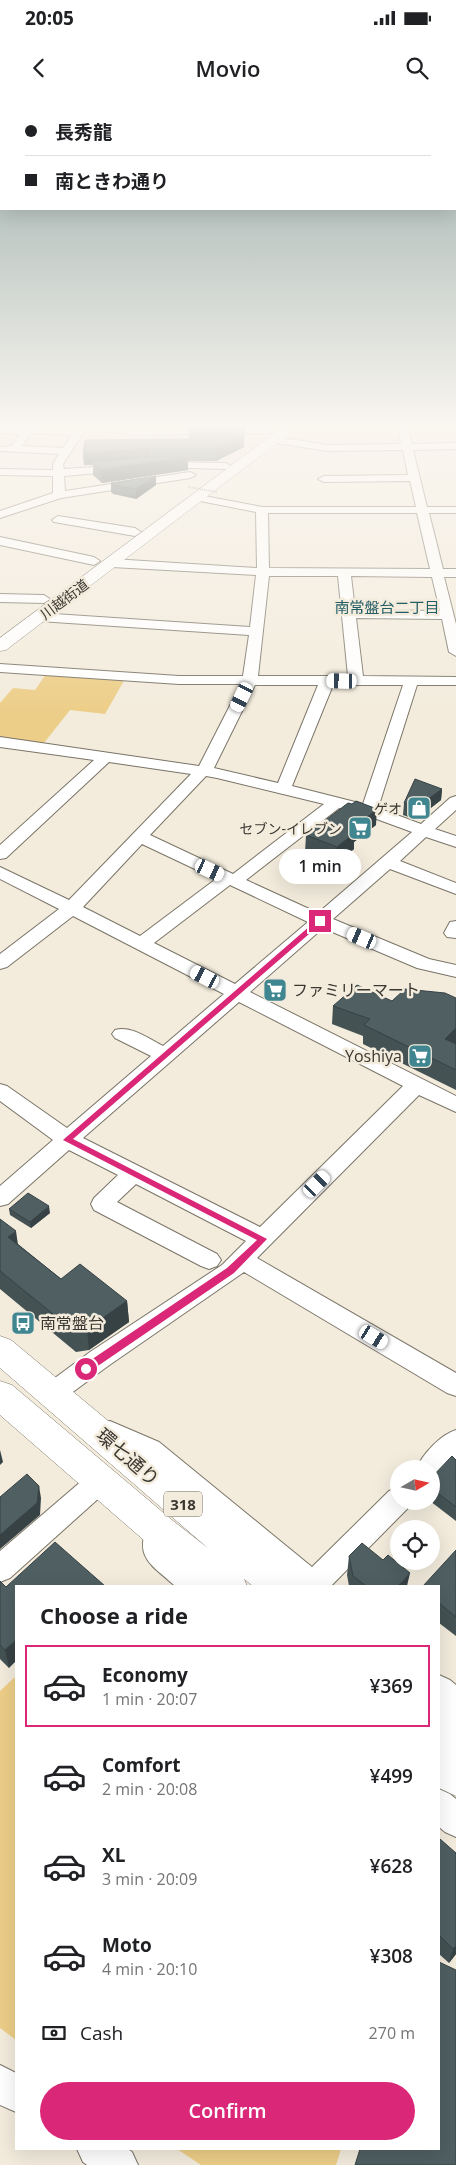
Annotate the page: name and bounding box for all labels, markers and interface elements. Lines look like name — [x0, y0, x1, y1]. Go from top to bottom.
text: 20:05 — [25, 5, 74, 31]
text: Movio — [195, 53, 261, 83]
icon: back — [25, 54, 53, 82]
icon: search — [403, 54, 431, 82]
text: 長秀龍 — [55, 119, 112, 145]
text: 南ときわ通り — [55, 168, 169, 194]
street label: 川越街道 — [36, 575, 92, 623]
district label: 南常盤台二丁目 — [334, 597, 440, 617]
car — [326, 673, 357, 689]
car — [228, 680, 255, 714]
shop icon: ゲオ — [406, 795, 432, 821]
place label: ゲオ — [374, 799, 402, 818]
supermarket icon: セブン-イレブン — [347, 815, 373, 841]
place label: セブン-イレブン — [239, 819, 342, 838]
callout: 1 min — [279, 848, 361, 884]
text: 1 min — [298, 855, 342, 877]
car — [193, 857, 226, 883]
route end — [309, 910, 331, 932]
car — [345, 925, 378, 951]
car — [188, 964, 221, 990]
supermarket icon: ファミリーマート — [262, 977, 288, 1003]
place label: ファミリーマート — [292, 979, 420, 1001]
supermarket icon: Yoshiya — [407, 1043, 433, 1069]
place label: Yoshiya — [345, 1045, 402, 1067]
car — [301, 1168, 332, 1200]
bus stop icon: 南常盤台 — [10, 1310, 36, 1336]
place label: 南常盤台 — [40, 1312, 104, 1334]
car — [357, 1323, 390, 1351]
route start — [75, 1358, 97, 1380]
street label: 環七通り — [91, 1422, 165, 1492]
north arrow — [390, 1460, 440, 1510]
map controls — [390, 1460, 440, 1570]
road number: 318 — [164, 1492, 202, 1516]
button: locate — [390, 1520, 440, 1570]
text: Choose a ride — [40, 1600, 188, 1630]
text: Economy — [102, 1662, 188, 1688]
icon: car — [42, 1664, 87, 1709]
text: ¥369 — [370, 1673, 413, 1699]
text: 1 min · 20:07 — [102, 1688, 197, 1710]
text: Comfort — [102, 1752, 181, 1778]
icon: car — [42, 1754, 87, 1799]
text: ¥499 — [370, 1763, 413, 1789]
text: 2 min · 20:08 — [102, 1778, 197, 1800]
text: XL — [102, 1842, 125, 1868]
icon: car — [42, 1844, 87, 1889]
text: ¥628 — [370, 1853, 413, 1879]
text: 3 min · 20:09 — [102, 1868, 197, 1890]
text: Moto — [102, 1932, 152, 1958]
icon: car — [42, 1934, 87, 1979]
text: ¥308 — [370, 1943, 413, 1969]
text: 4 min · 20:10 — [102, 1958, 197, 1980]
icon: cash — [40, 2019, 68, 2047]
text: Cash — [80, 2020, 123, 2046]
text: 270 m — [369, 2022, 415, 2044]
button: Confirm — [40, 2082, 415, 2140]

